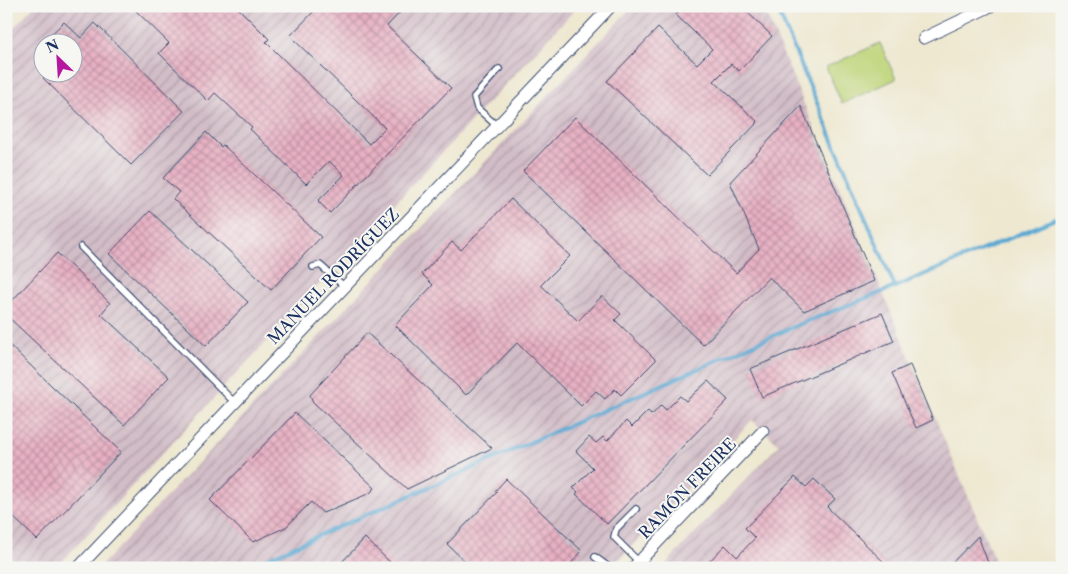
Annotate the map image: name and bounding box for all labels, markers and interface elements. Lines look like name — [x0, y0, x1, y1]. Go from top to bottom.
north arrow — [32, 32, 82, 82]
text: N — [43, 35, 62, 57]
street label: MANUEL RODRÍGUEZ — [263, 204, 403, 348]
street label: RAMÓN FREIRE — [634, 434, 740, 542]

